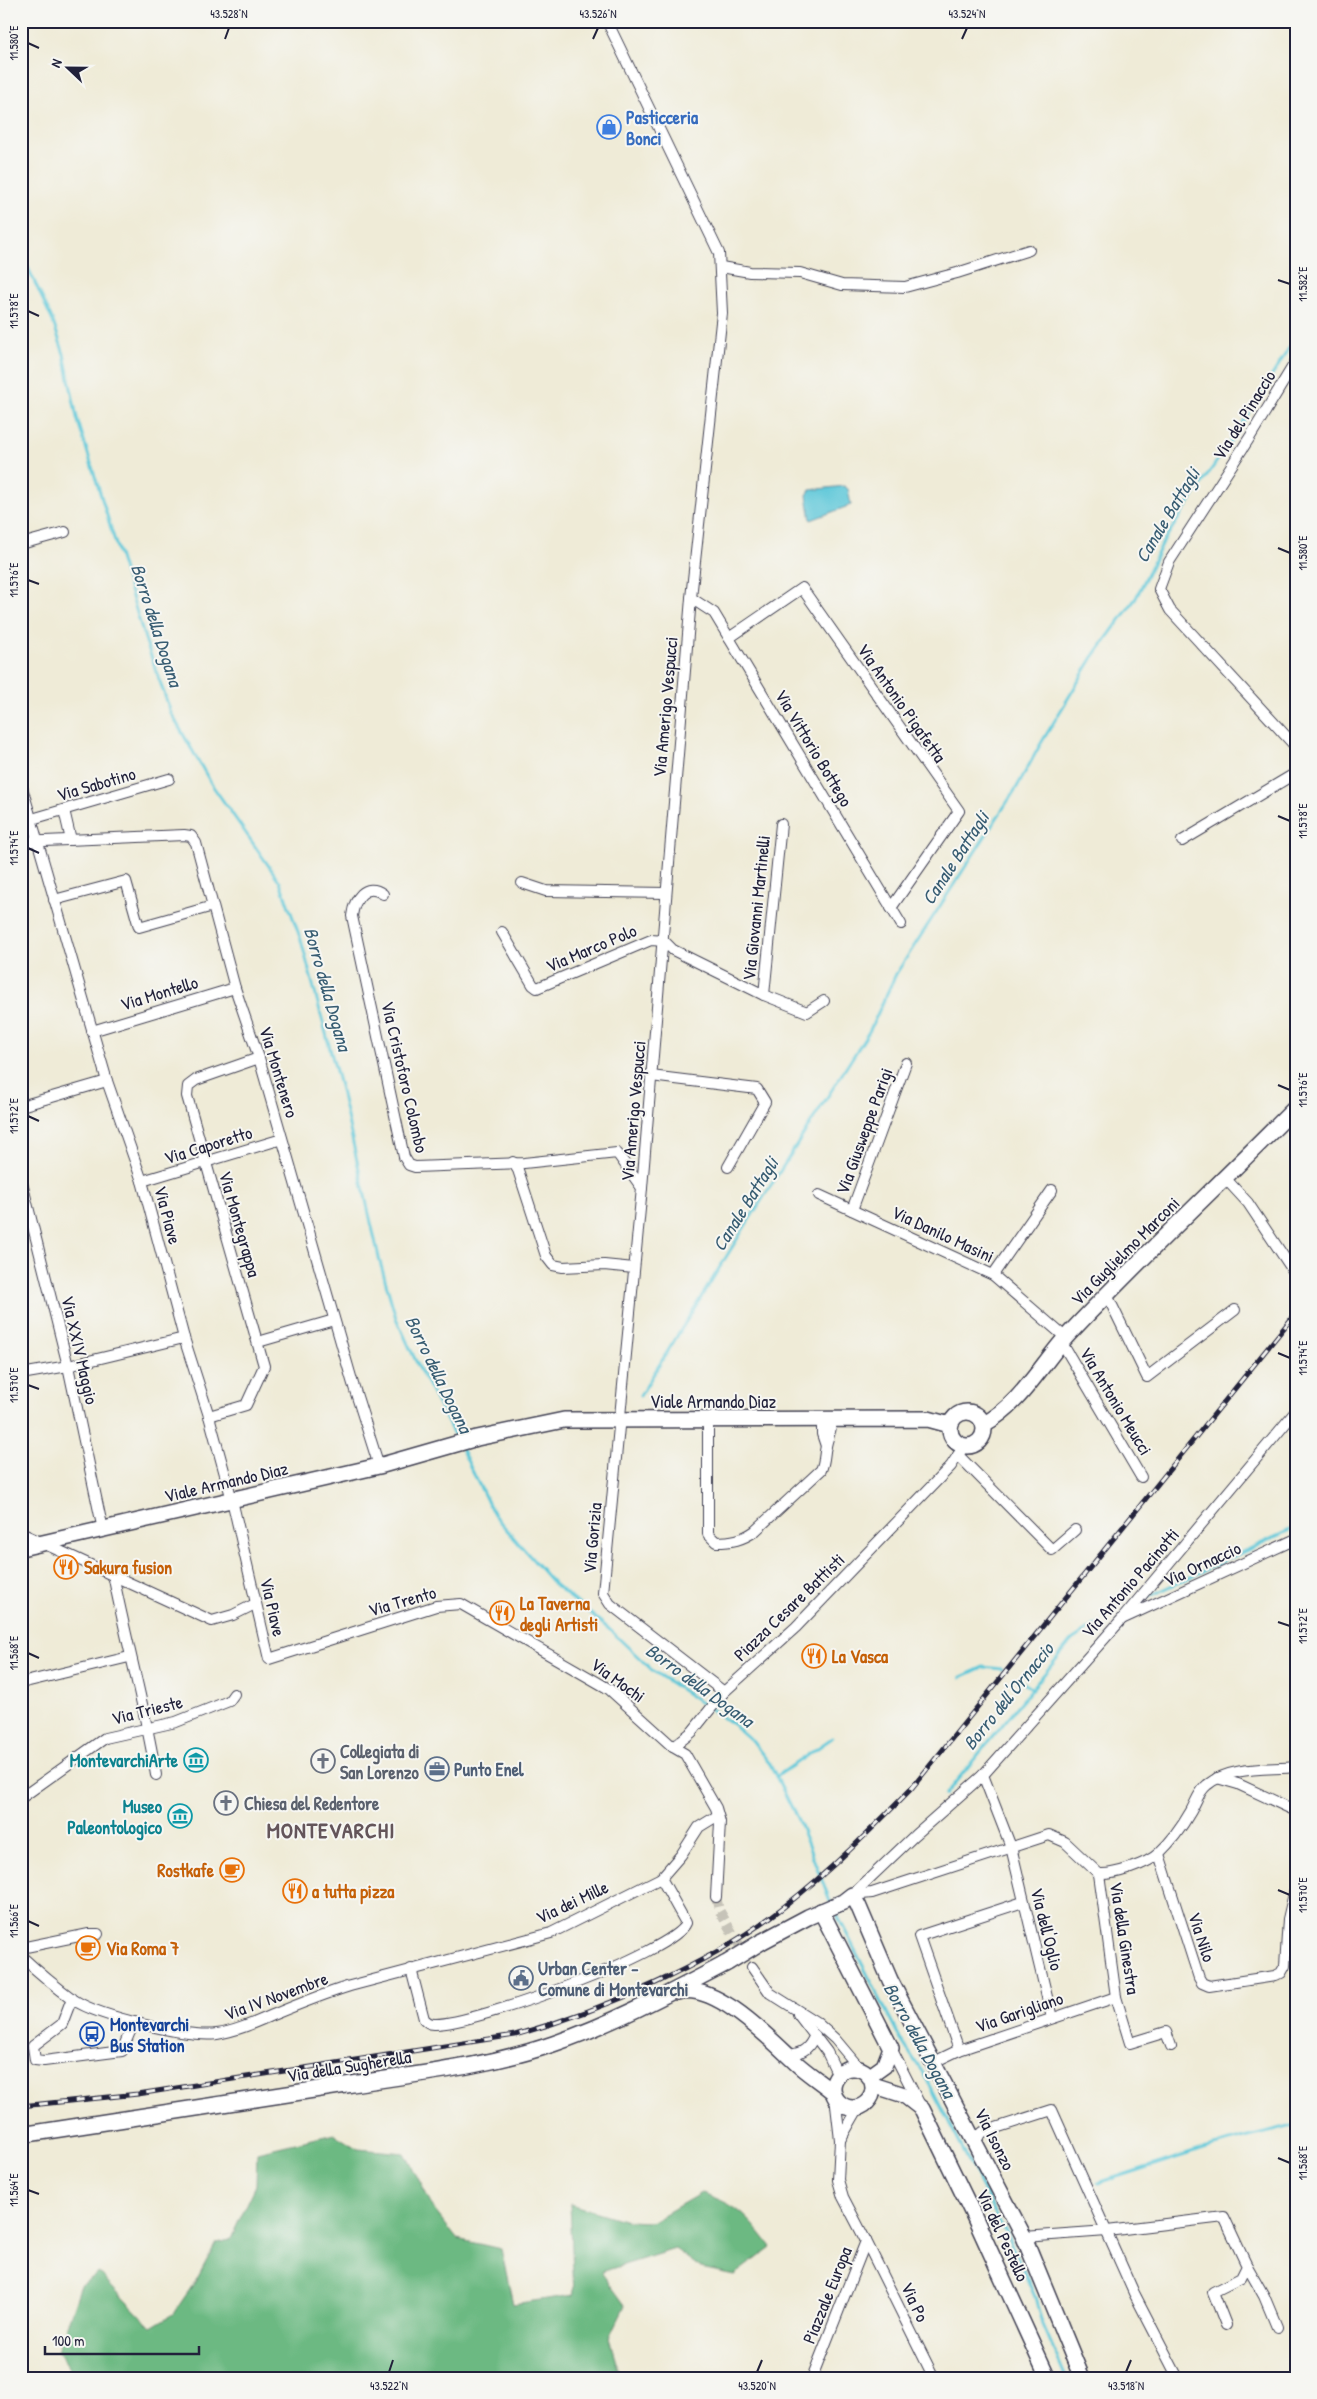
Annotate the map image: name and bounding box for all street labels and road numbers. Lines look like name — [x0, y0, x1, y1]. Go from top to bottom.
street label: Via del Pinaccio — [1206, 365, 1282, 465]
street label: Via Amerigo Vespucci — [646, 636, 684, 778]
street label: Via Antonio Pigafetta — [852, 638, 952, 768]
street label: Via Vittorio Bottego — [769, 685, 859, 811]
street label: Via Sabotino — [54, 761, 138, 807]
street label: Via Giovanni Martinelli — [736, 834, 776, 982]
street label: Via Marco Polo — [542, 918, 640, 978]
street label: Via Montello — [117, 969, 201, 1017]
street label: Via Cristoforo Colombo — [375, 999, 435, 1155]
street label: Via Montenero — [253, 1023, 305, 1121]
street label: Via Amerigo Vespucci — [614, 1040, 652, 1182]
street label: Via Giusweppe Parigi — [829, 1064, 899, 1198]
street label: Via Caporetto — [161, 1120, 255, 1170]
street label: Via Montegrappa — [213, 1168, 267, 1280]
street label: Via Piave — [148, 1183, 188, 1247]
street label: Via Guglielmo Marconi — [1065, 1191, 1185, 1311]
street label: Via Danilo Masini — [888, 1199, 998, 1269]
street label: Via XXIV Maggio — [55, 1293, 105, 1407]
street label: Via Antonio Meucci — [1074, 1342, 1158, 1460]
street label: Viale Armando Diaz — [650, 1389, 776, 1414]
street label: Viale Armando Diaz — [162, 1456, 291, 1508]
street label: Via Gorizia — [576, 1502, 608, 1574]
street label: Via Antonio Pacinotti — [1075, 1523, 1185, 1643]
street label: Via Ornaccio — [1159, 1535, 1245, 1593]
street label: Piazza Cesare Battisti — [728, 1548, 850, 1666]
street label: Via Piave — [254, 1575, 292, 1639]
street label: Via Trento — [365, 1579, 439, 1623]
street label: Via Mochi — [586, 1652, 650, 1708]
street label: Via Trieste — [109, 1689, 185, 1731]
street label: Via dei Mille — [532, 1874, 612, 1930]
street label: Via della Ginestra — [1104, 1880, 1146, 1996]
street label: Via dell'Oglio — [1025, 1885, 1069, 1973]
street label: Via Nilo — [1182, 1909, 1222, 1965]
street label: Via IV Novembre — [221, 1966, 331, 2026]
street label: Via Garigliano — [972, 1985, 1066, 2039]
street label: Via della Sugherella — [285, 2044, 413, 2088]
street label: Via Isonzo — [969, 2104, 1021, 2174]
street label: Via del Pestello — [971, 2185, 1035, 2285]
street label: Piazzale Europa — [796, 2243, 858, 2347]
street label: Via Po — [895, 2278, 935, 2326]

